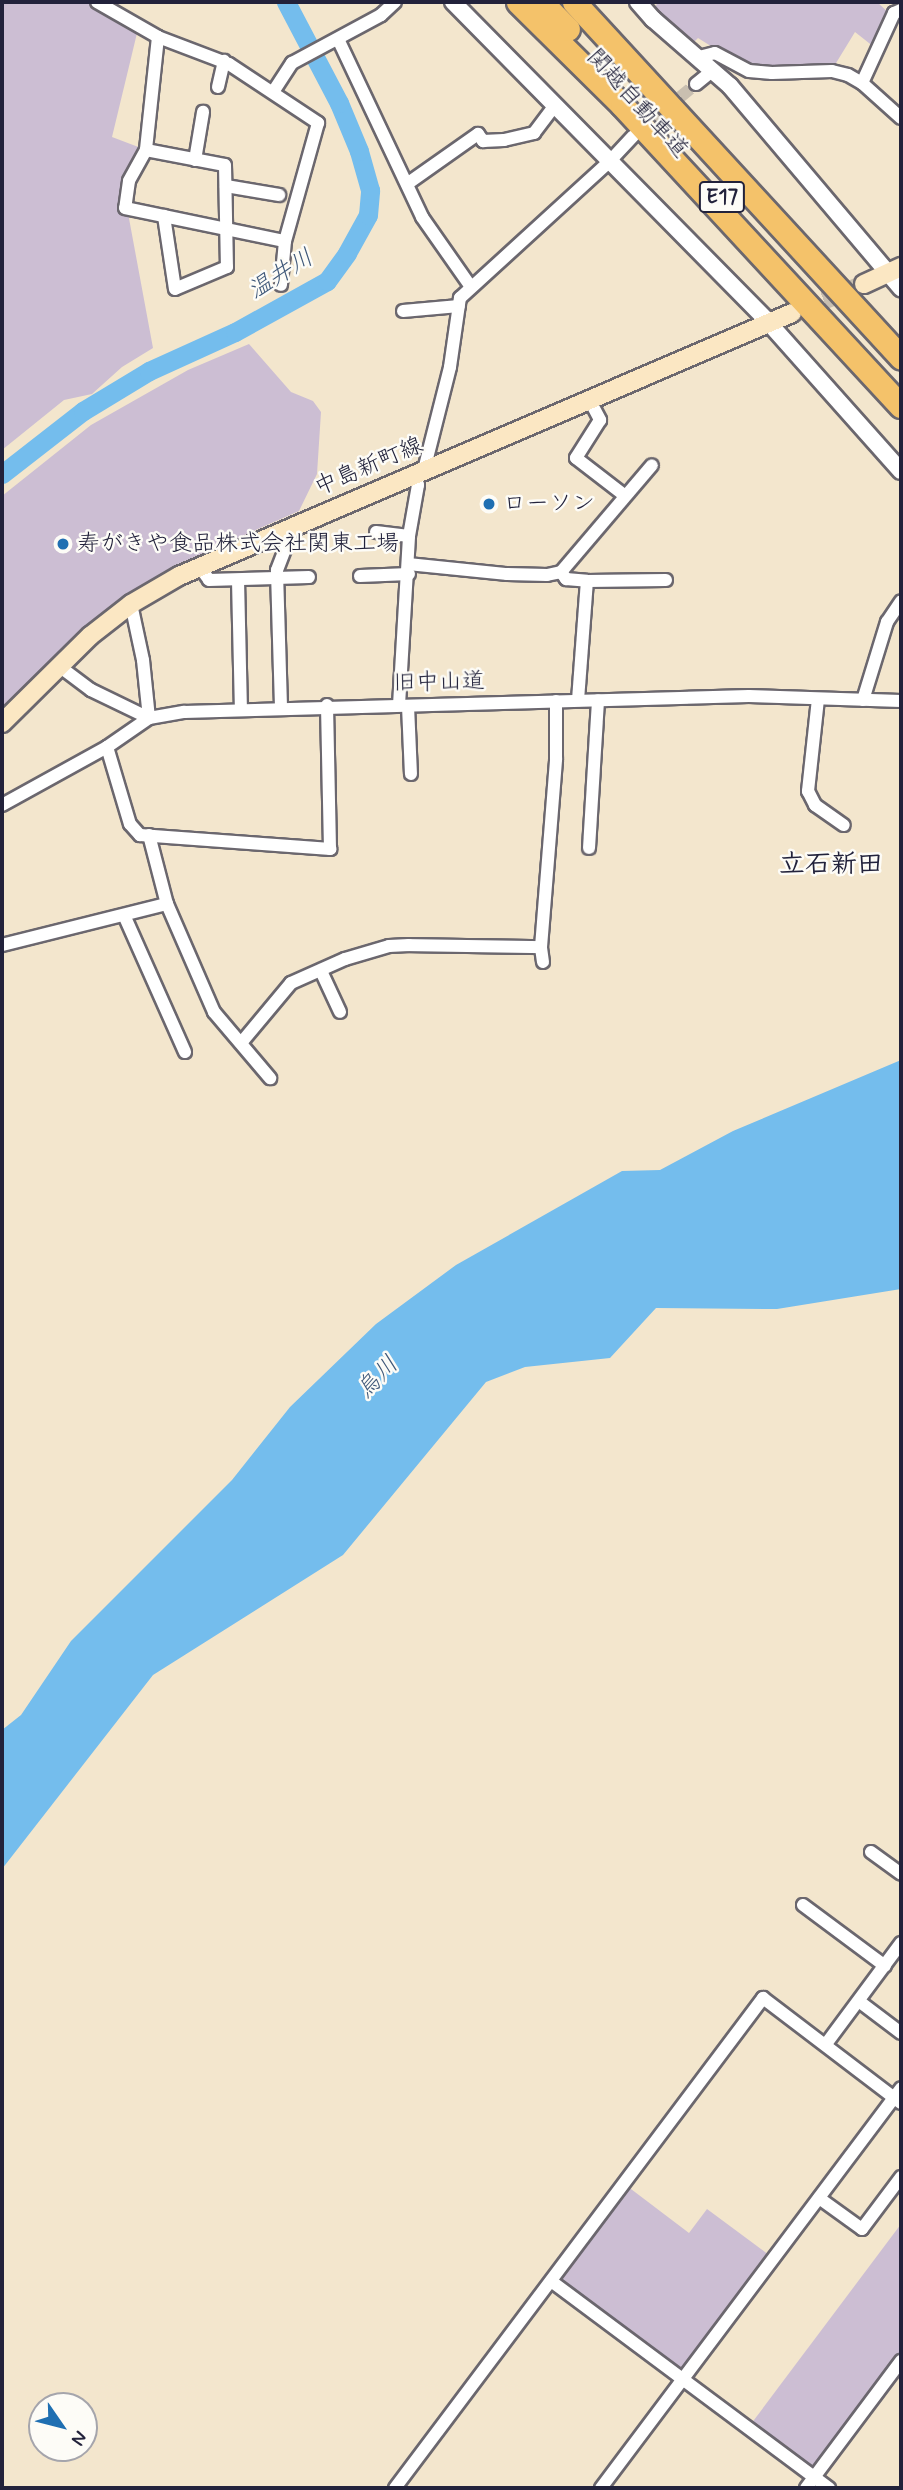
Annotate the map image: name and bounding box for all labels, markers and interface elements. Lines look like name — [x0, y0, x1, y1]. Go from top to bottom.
street label: 関越自動車道 — [581, 43, 693, 165]
road number: E17 — [698, 180, 746, 214]
water label: 温井川 — [243, 244, 319, 306]
street label: 中島新町線 — [311, 432, 427, 502]
place label: ローソン — [503, 490, 595, 518]
marker: ローソン — [481, 496, 497, 512]
place label: 寿がきや食品株式会社関東工場 — [77, 530, 399, 558]
marker: 寿がきや食品株式会社関東工場 — [55, 536, 71, 552]
street label: 旧中山道 — [393, 668, 485, 698]
district label: 立石新田 — [779, 850, 883, 882]
water label: 烏川 — [351, 1351, 405, 1405]
north arrow — [28, 2392, 98, 2462]
text: N — [65, 2426, 93, 2451]

